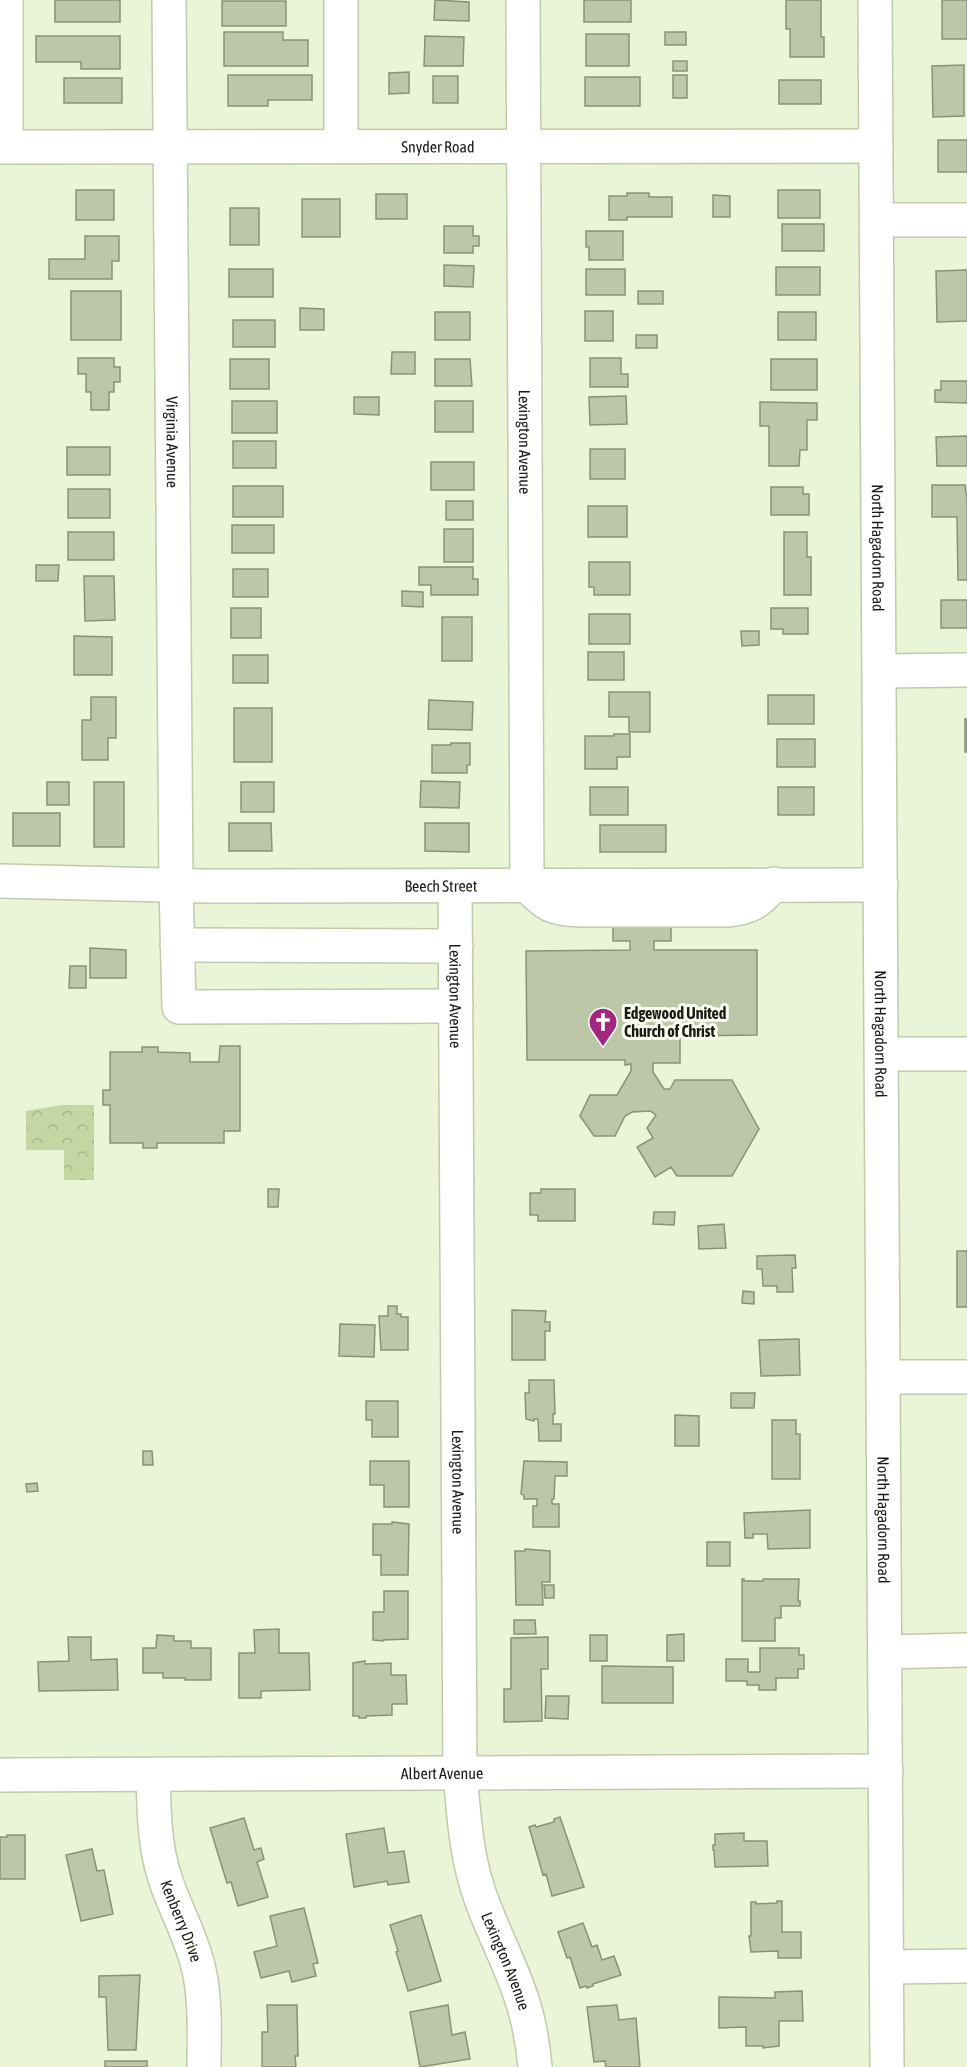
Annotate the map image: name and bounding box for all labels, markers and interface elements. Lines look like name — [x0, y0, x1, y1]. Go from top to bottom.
street label: Snyder Road — [401, 137, 475, 157]
street label: Lexington Avenue — [515, 390, 534, 494]
street label: Virginia Avenue — [162, 396, 182, 488]
street label: North Hagadorn Road — [868, 484, 888, 612]
street label: Beech Street — [404, 877, 478, 895]
street label: Lexington Avenue — [446, 944, 465, 1048]
street label: North Hagadorn Road — [871, 970, 890, 1098]
place label: Edgewood United Church of Christ — [624, 1004, 727, 1040]
church icon: Edgewood United Church of Christ — [587, 1006, 619, 1048]
street label: Lexington Avenue — [448, 1430, 468, 1534]
street label: North Hagadorn Road — [874, 1456, 893, 1584]
street label: Albert Avenue — [401, 1764, 483, 1782]
street label: Kenberry Drive — [157, 1877, 206, 1964]
street label: Lexington Avenue — [478, 1909, 534, 2012]

